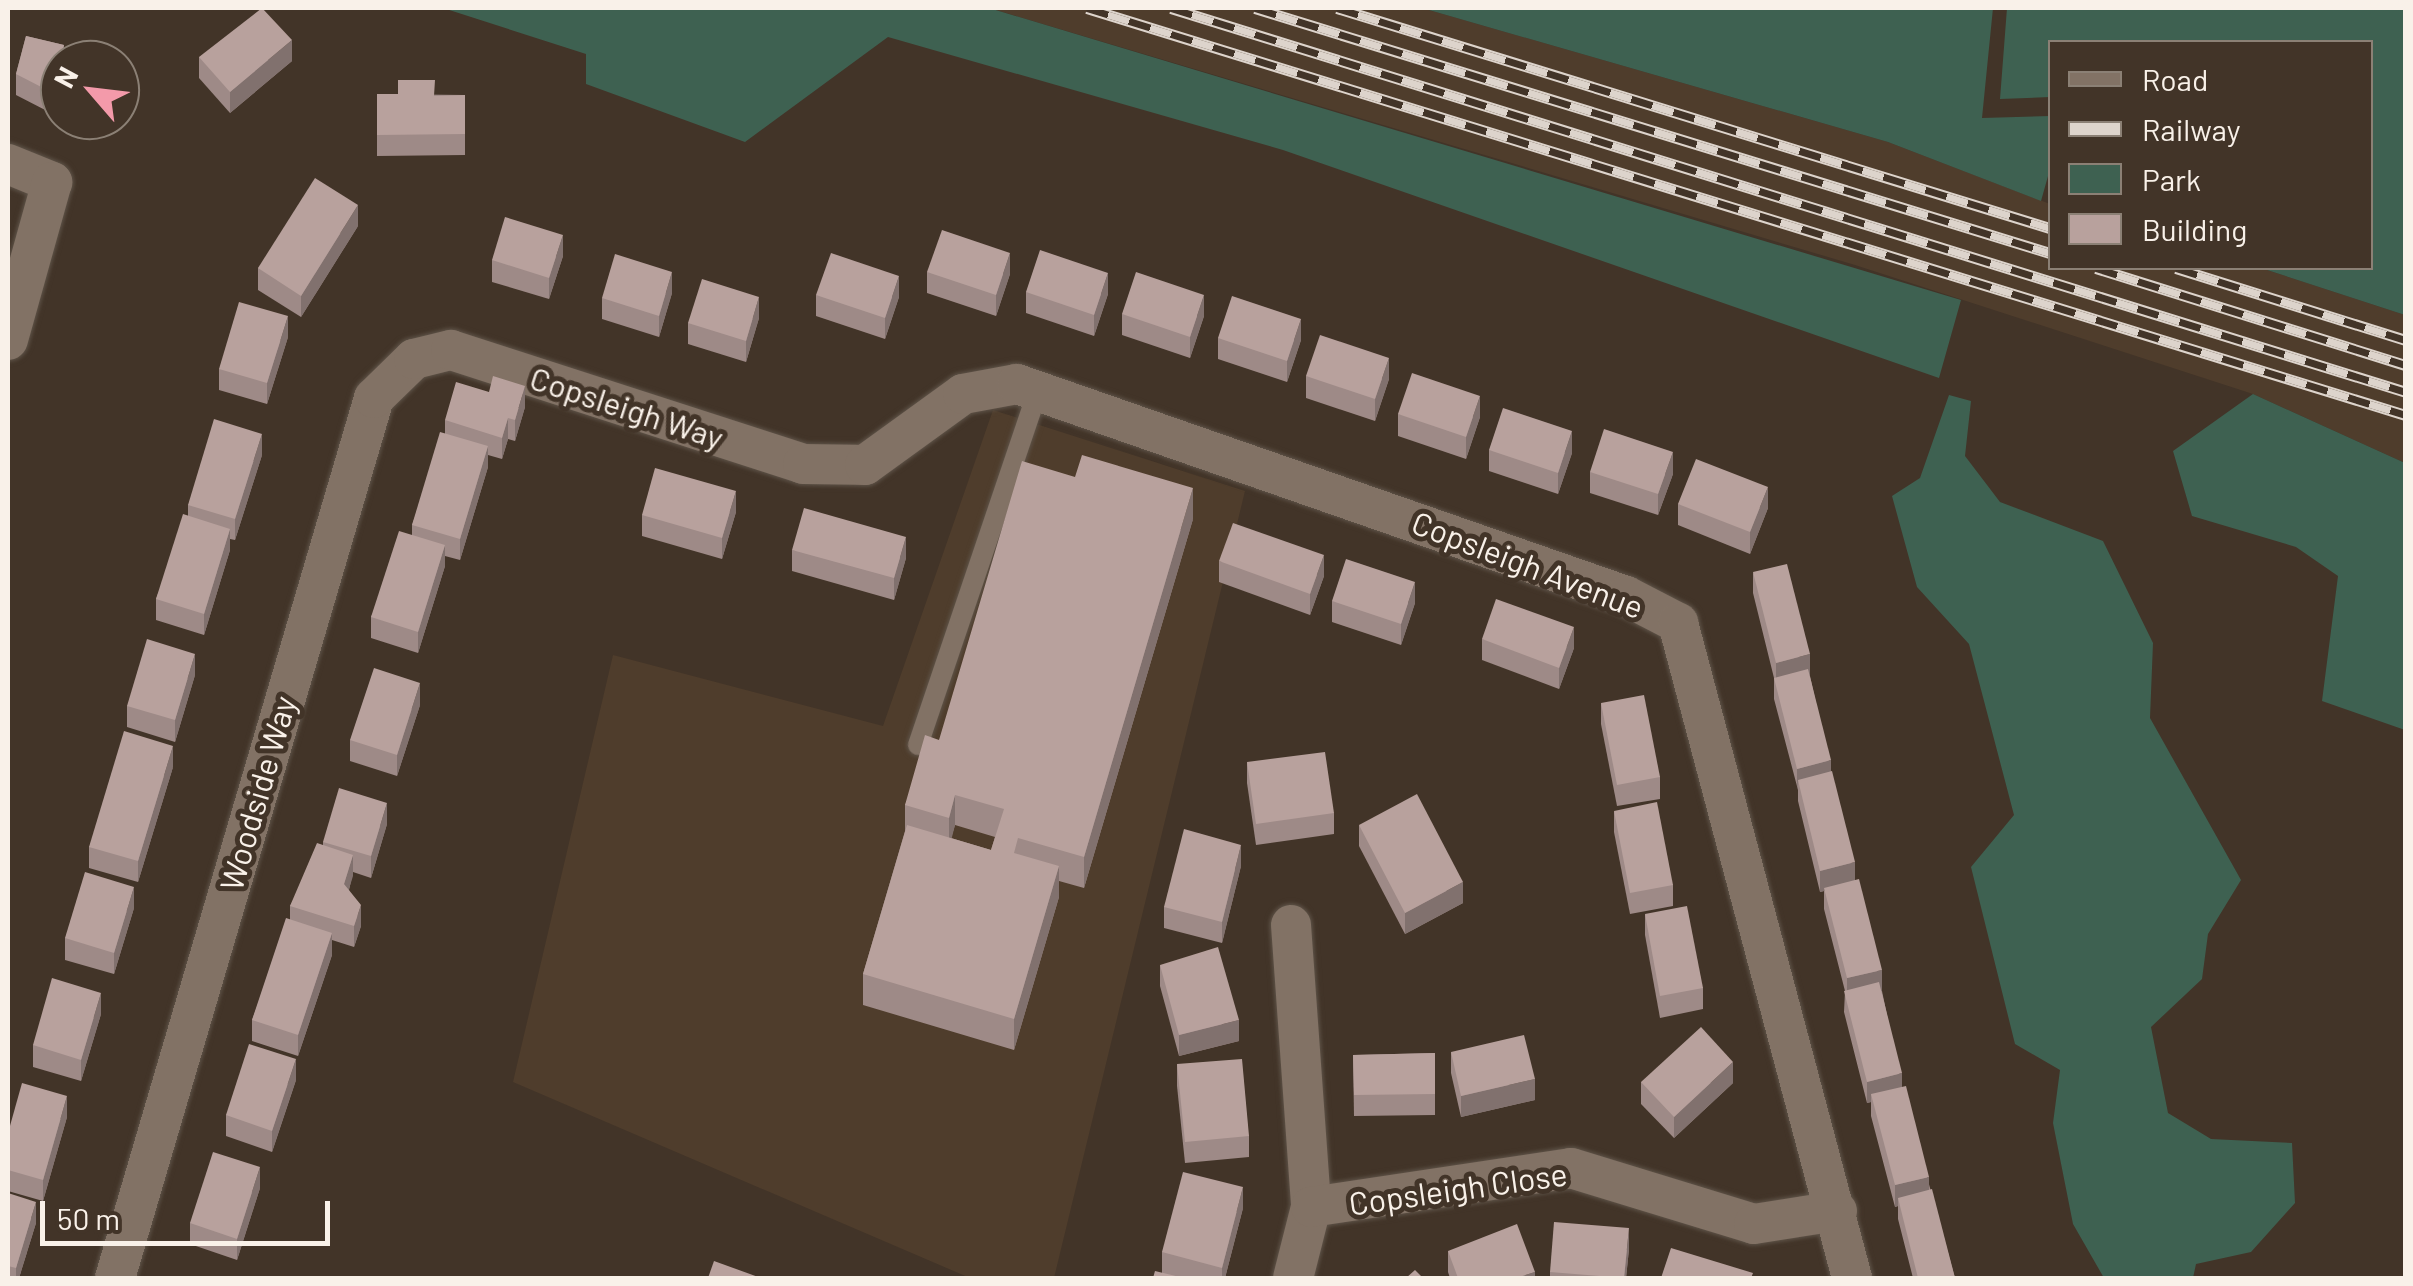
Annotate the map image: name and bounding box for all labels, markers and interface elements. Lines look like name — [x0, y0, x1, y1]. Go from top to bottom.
north arrow — [40, 40, 140, 140]
legend — [2048, 40, 2373, 270]
text: N — [46, 61, 85, 93]
text: Road — [2142, 61, 2208, 97]
text: Railway — [2142, 111, 2241, 147]
text: Park — [2142, 161, 2201, 197]
text: Building — [2142, 211, 2247, 247]
street label: Copsleigh Way — [526, 358, 728, 456]
street label: Copsleigh Avenue — [1407, 502, 1649, 626]
street label: Woodside Way — [211, 691, 303, 895]
street label: Copsleigh Close — [1346, 1154, 1570, 1222]
scale bar — [45, 1181, 335, 1243]
text: 50 m — [57, 1200, 120, 1236]

